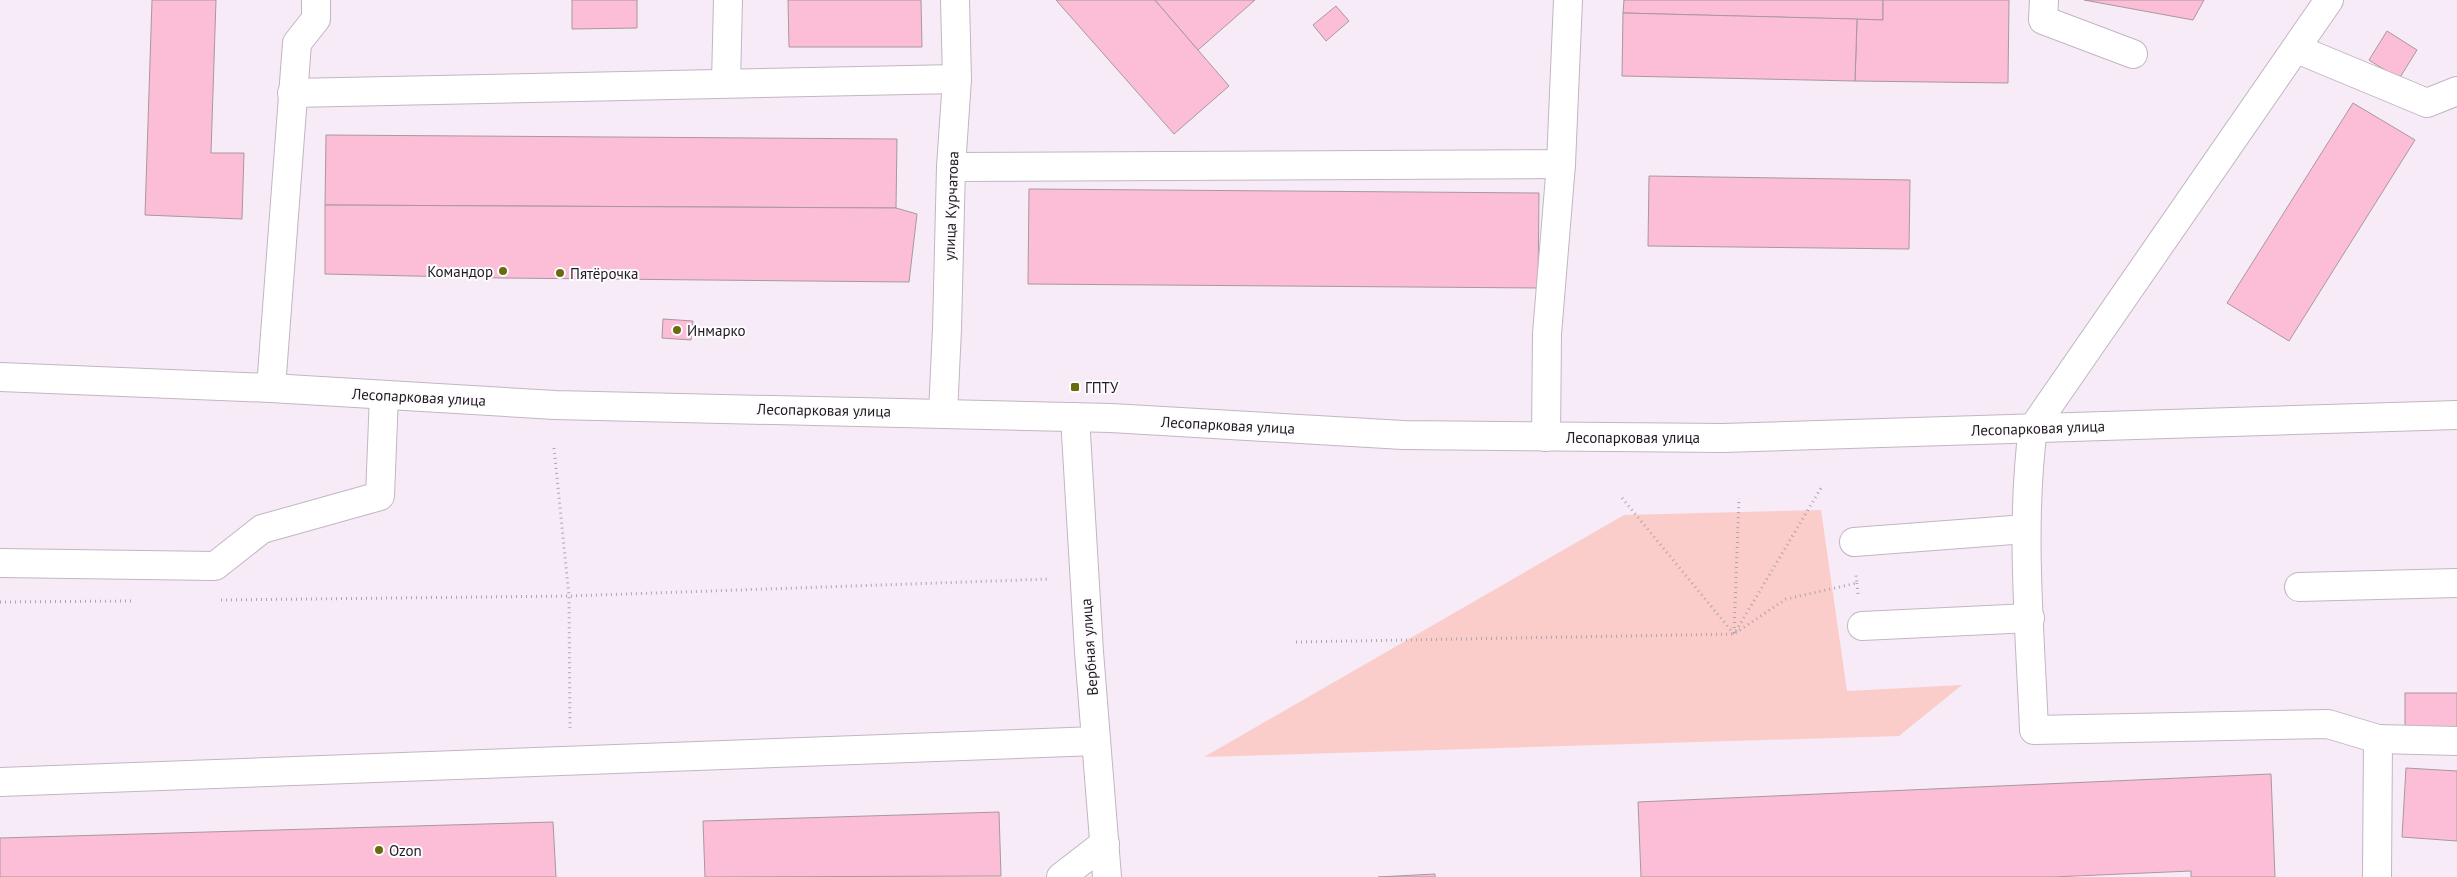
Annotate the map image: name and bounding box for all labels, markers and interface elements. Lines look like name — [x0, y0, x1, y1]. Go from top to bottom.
street label: улица Курчатова — [940, 151, 962, 261]
place label: Командор — [427, 262, 493, 281]
place label: Пятёрочка — [570, 264, 638, 283]
marker: Командор — [497, 265, 509, 277]
marker: Пятёрочка — [554, 267, 566, 279]
place label: Инмарко — [687, 321, 746, 340]
marker: Инмарко — [671, 324, 683, 336]
place label: ГПТУ — [1085, 378, 1119, 397]
marker: ГПТУ — [1069, 381, 1081, 393]
street label: Лесопарковая улица — [351, 384, 486, 410]
street label: Лесопарковая улица — [756, 399, 891, 421]
street label: Лесопарковая улица — [1160, 412, 1295, 438]
street label: Лесопарковая улица — [1970, 416, 2105, 440]
street label: Лесопарковая улица — [1565, 428, 1700, 447]
street label: Вербная улица — [1076, 598, 1102, 696]
place label: Ozon — [389, 841, 422, 860]
marker: Ozon — [373, 844, 385, 856]

